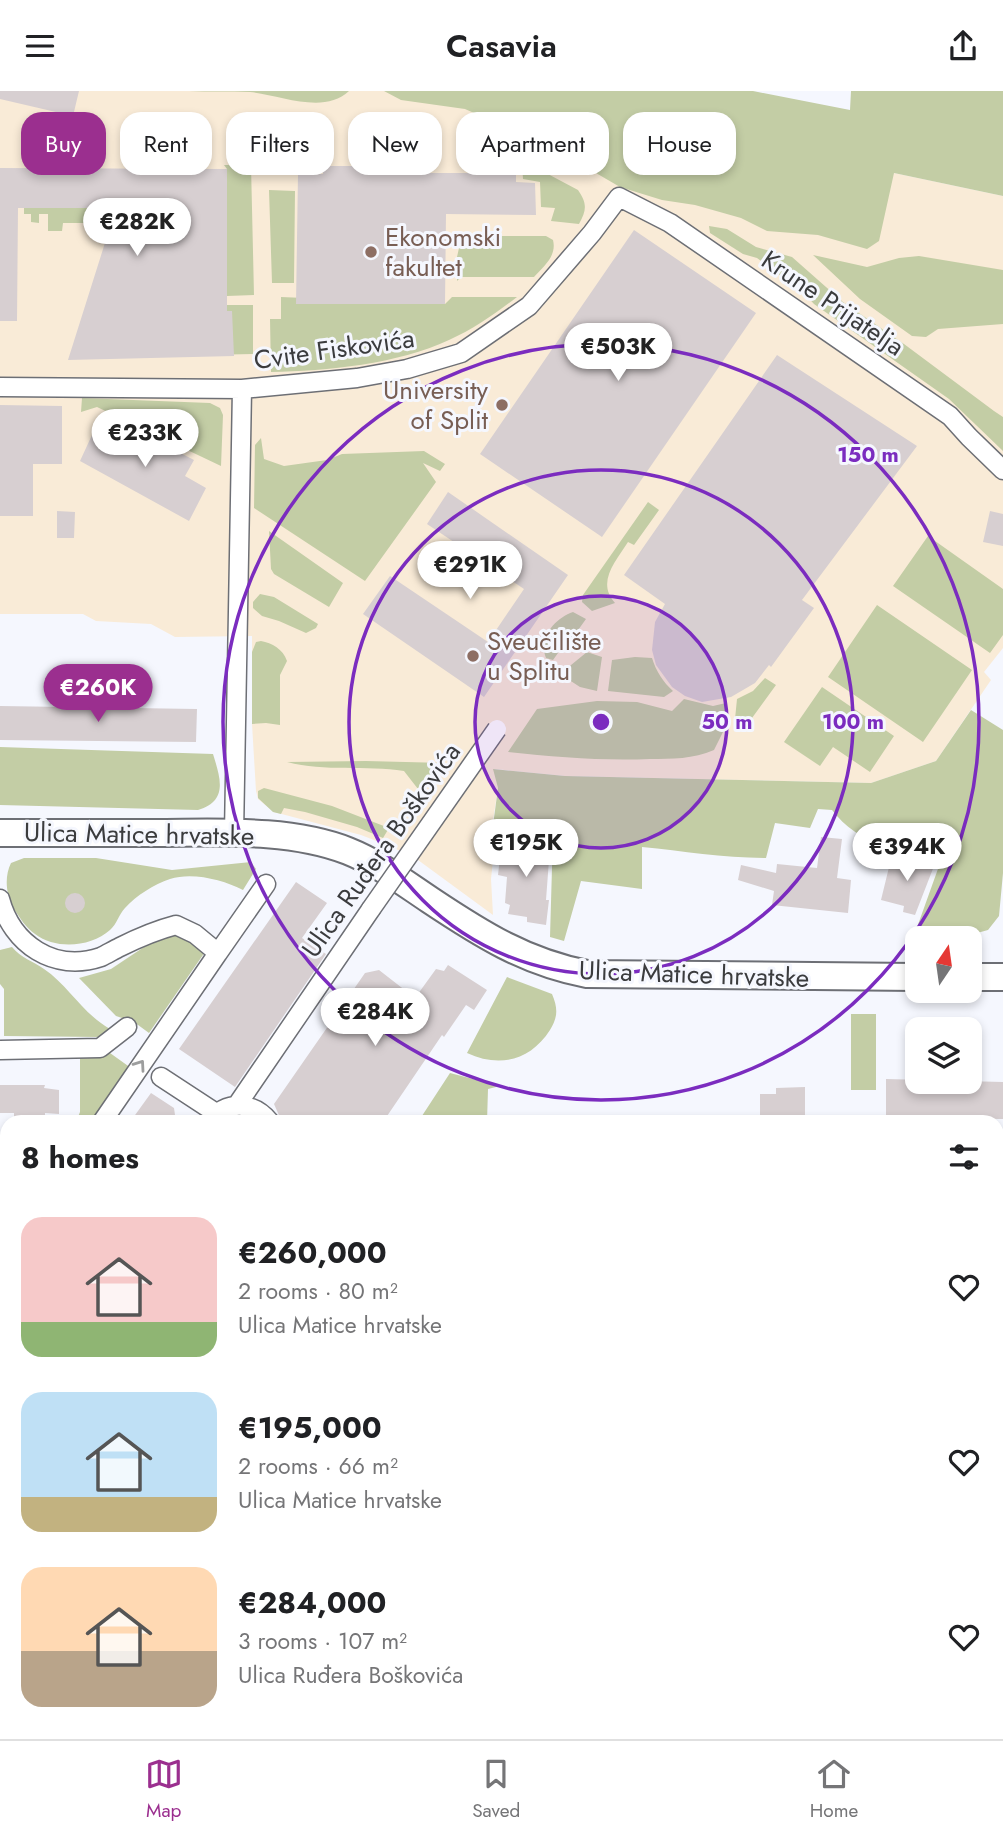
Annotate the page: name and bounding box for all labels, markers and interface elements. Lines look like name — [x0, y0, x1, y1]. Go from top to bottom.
text: Casavia — [446, 23, 557, 69]
icon: menu — [21, 27, 59, 65]
icon: share — [944, 27, 982, 65]
chip: Buy — [21, 112, 106, 175]
chip: Rent — [120, 112, 212, 175]
chip: Filters — [226, 112, 334, 175]
chip: New — [348, 112, 442, 175]
chip: Apartment — [456, 112, 609, 175]
chip: House — [623, 112, 736, 175]
pin: €282K — [88, 199, 186, 258]
text: €282K — [99, 204, 175, 238]
place label: Ekonomski fakultet — [385, 218, 501, 286]
street label: Krune Prijatelja — [754, 241, 912, 365]
marker: Ekonomski fakultet — [363, 244, 379, 260]
street label: Cvite Fiskovića — [251, 319, 417, 379]
pin: €503K — [569, 323, 667, 383]
text: €503K — [580, 329, 656, 363]
place label: University of Split — [383, 371, 489, 439]
marker: University of Split — [494, 397, 510, 413]
pin: €233K — [96, 409, 194, 469]
text: €233K — [108, 415, 182, 449]
text: 150 m — [837, 440, 899, 470]
pin: €291K — [421, 541, 519, 601]
text: €291K — [433, 547, 507, 581]
place label: Sveučilište u Splitu — [487, 622, 601, 690]
marker: Sveučilište u Splitu — [465, 648, 481, 664]
pin: €260K — [49, 665, 147, 724]
text: €260K — [60, 670, 136, 704]
text: 50 m — [702, 707, 752, 737]
text: 100 m — [822, 707, 884, 737]
centre of rings — [589, 710, 613, 734]
street label: Ulica Ruđera Boškovića — [292, 735, 470, 965]
street label: Ulica Matice hrvatske — [23, 813, 255, 855]
pin: €195K — [477, 819, 575, 879]
pin: €394K — [858, 823, 956, 883]
text: €195K — [489, 825, 563, 859]
text: €394K — [869, 829, 945, 863]
north arrow — [905, 926, 982, 1003]
map controls — [905, 926, 982, 1094]
street label: Ulica Matice hrvatske — [578, 951, 810, 997]
pin: €284K — [326, 989, 424, 1048]
text: €284K — [337, 994, 413, 1028]
button: layers — [905, 1017, 982, 1094]
one-way arrow — [132, 1060, 144, 1073]
text: 8 homes — [21, 1136, 139, 1179]
icon: filters — [945, 1138, 983, 1176]
text: €260,000 — [238, 1231, 387, 1274]
icon: home — [77, 1245, 161, 1329]
icon: heart — [945, 1268, 983, 1306]
text: 2 rooms · 80 m² — [238, 1274, 398, 1308]
text: Ulica Matice hrvatske — [238, 1308, 442, 1342]
text: €195,000 — [238, 1406, 382, 1449]
icon: home — [77, 1420, 161, 1504]
icon: heart — [945, 1443, 983, 1481]
text: 2 rooms · 66 m² — [238, 1449, 398, 1483]
text: Ulica Matice hrvatske — [238, 1483, 442, 1517]
text: €284,000 — [238, 1581, 386, 1624]
icon: home — [77, 1595, 161, 1679]
icon: heart — [945, 1618, 983, 1656]
text: 3 rooms · 107 m² — [238, 1624, 407, 1658]
text: Ulica Ruđera Boškovića — [238, 1658, 463, 1692]
tab: Map — [145, 1755, 183, 1824]
tab: Saved — [472, 1755, 520, 1824]
tab: Home — [810, 1755, 858, 1824]

